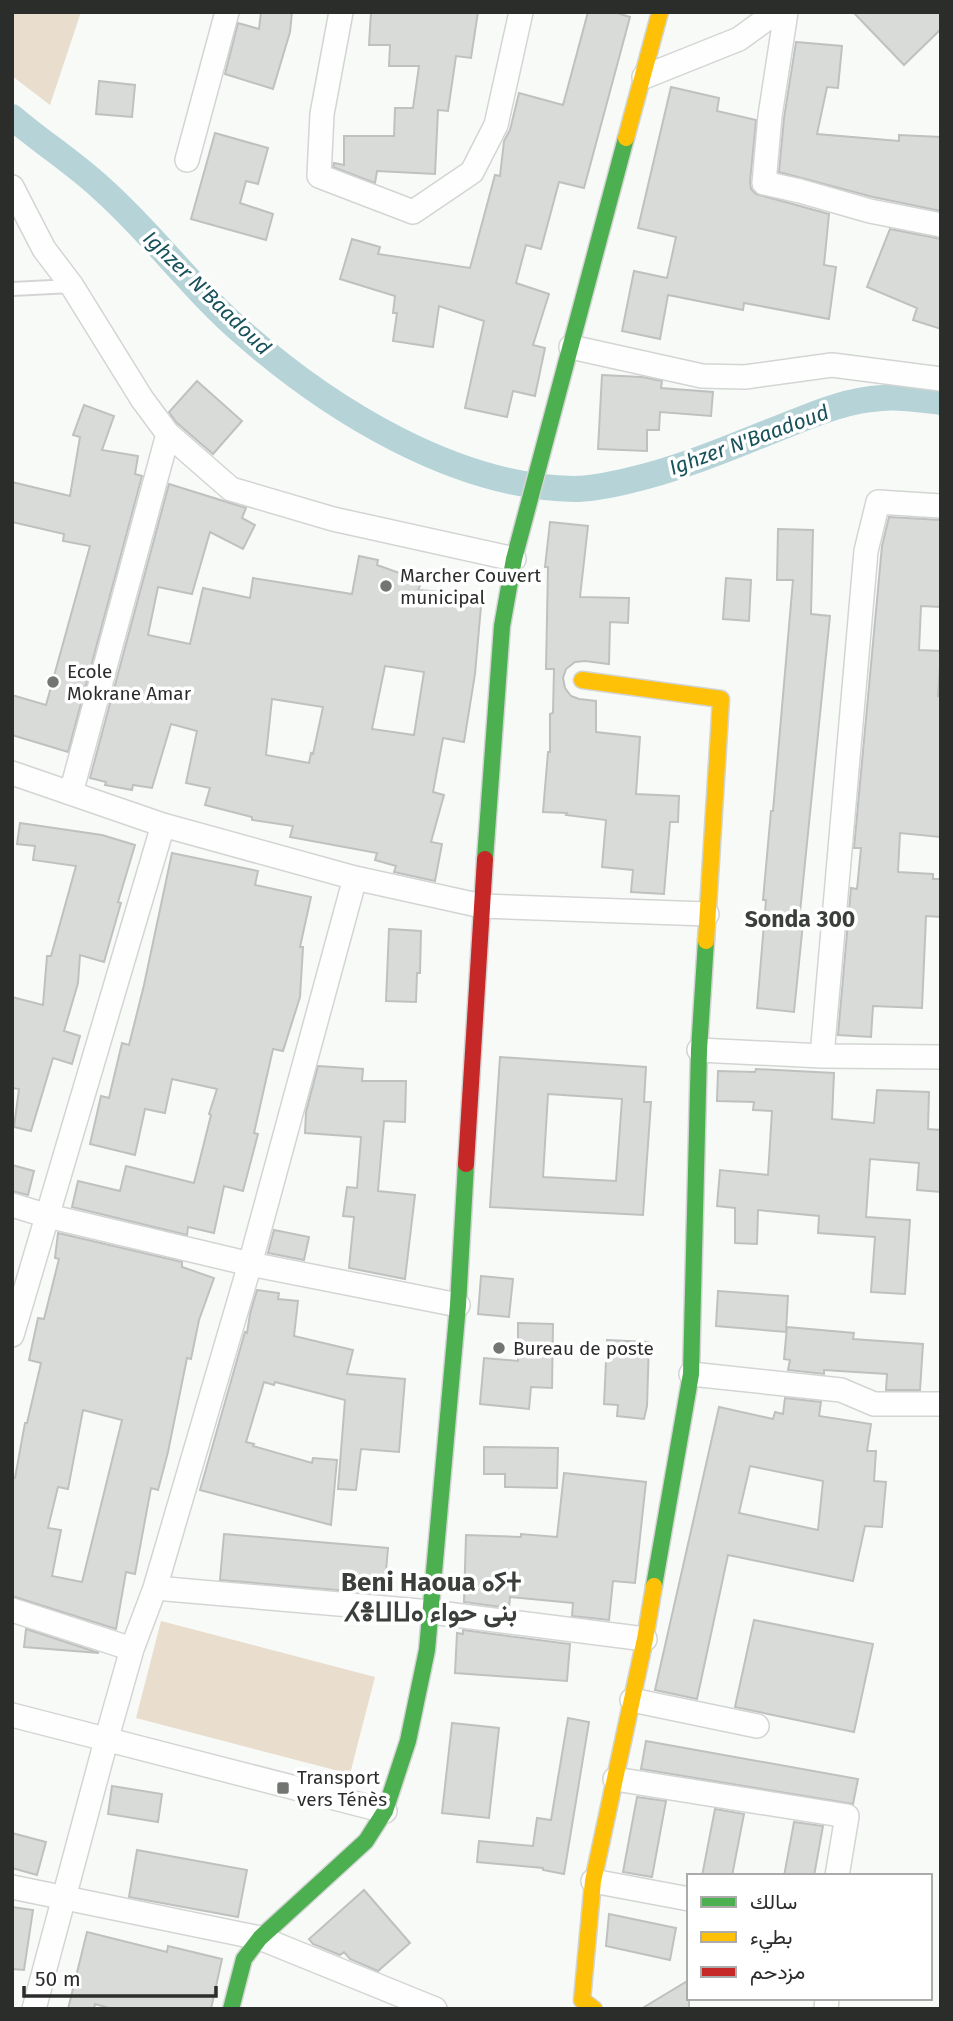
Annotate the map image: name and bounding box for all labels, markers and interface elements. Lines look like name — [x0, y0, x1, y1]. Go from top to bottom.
water label: Ighzer N'Baadoud — [138, 225, 276, 361]
water label: Ighzer N'Baadoud — [666, 399, 832, 481]
place label: Marcher Couvert municipal — [400, 564, 541, 609]
marker: Marcher Couvert municipal — [378, 578, 394, 594]
place label: Ecole Mokrane Amar — [67, 660, 192, 705]
marker: Ecole Mokrane Amar — [45, 674, 61, 690]
district label: Sonda 300 — [745, 905, 855, 933]
place label: Bureau de poste — [513, 1337, 654, 1360]
marker: Bureau de poste — [491, 1340, 507, 1356]
district label: Beni Haoua ⴰⵢⵜ ⵃⴻⵡⵡⴰ بنى حواء — [341, 1567, 522, 1628]
place label: Transport vers Ténès — [297, 1766, 387, 1811]
marker: Transport vers Ténès — [275, 1780, 291, 1796]
legend — [687, 1874, 932, 2000]
text: سالك — [750, 1889, 797, 1915]
text: بطيء — [750, 1924, 793, 1954]
scale bar — [24, 1954, 217, 1998]
text: مزدحم — [750, 1959, 805, 1986]
text: 50 m — [35, 1966, 81, 1992]

